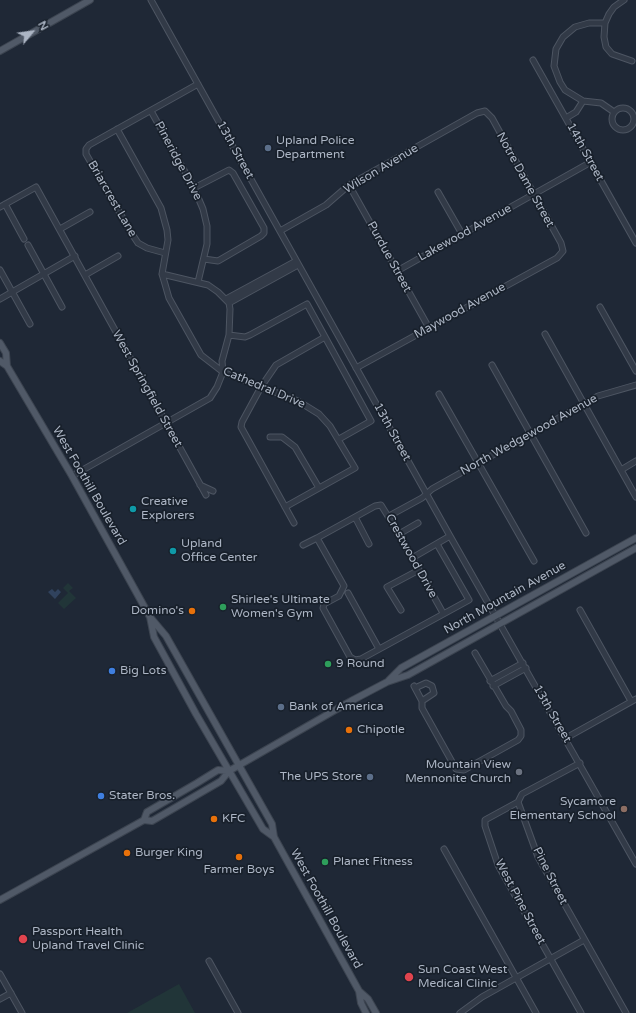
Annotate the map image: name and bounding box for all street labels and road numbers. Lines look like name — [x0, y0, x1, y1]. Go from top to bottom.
street label: 13th Street — [213, 118, 257, 182]
street label: Pineridge Drive — [151, 119, 205, 203]
street label: 14th Street — [563, 120, 607, 184]
street label: Notre Dame Street — [493, 130, 557, 230]
street label: Wilson Avenue — [341, 141, 421, 197]
street label: Briarcrest Lane — [84, 158, 140, 240]
street label: Lakewood Avenue — [416, 201, 514, 265]
street label: Purdue Street — [364, 219, 414, 295]
street label: Maywood Avenue — [412, 280, 508, 342]
street label: West Springfield Street — [109, 328, 185, 450]
street label: Cathedral Drive — [221, 364, 307, 412]
street label: North Wedgewood Avenue — [458, 391, 600, 479]
street label: 13th Street — [370, 400, 414, 464]
street label: West Foothill Boulevard — [49, 424, 129, 548]
street label: Crestwood Drive — [382, 511, 440, 601]
street label: North Mountain Avenue — [441, 558, 569, 638]
street label: 13th Street — [530, 683, 574, 745]
street label: Pine Street — [529, 845, 571, 907]
street label: West Foothill Boulevard — [287, 847, 365, 971]
street label: West Pine Street — [492, 857, 548, 947]

